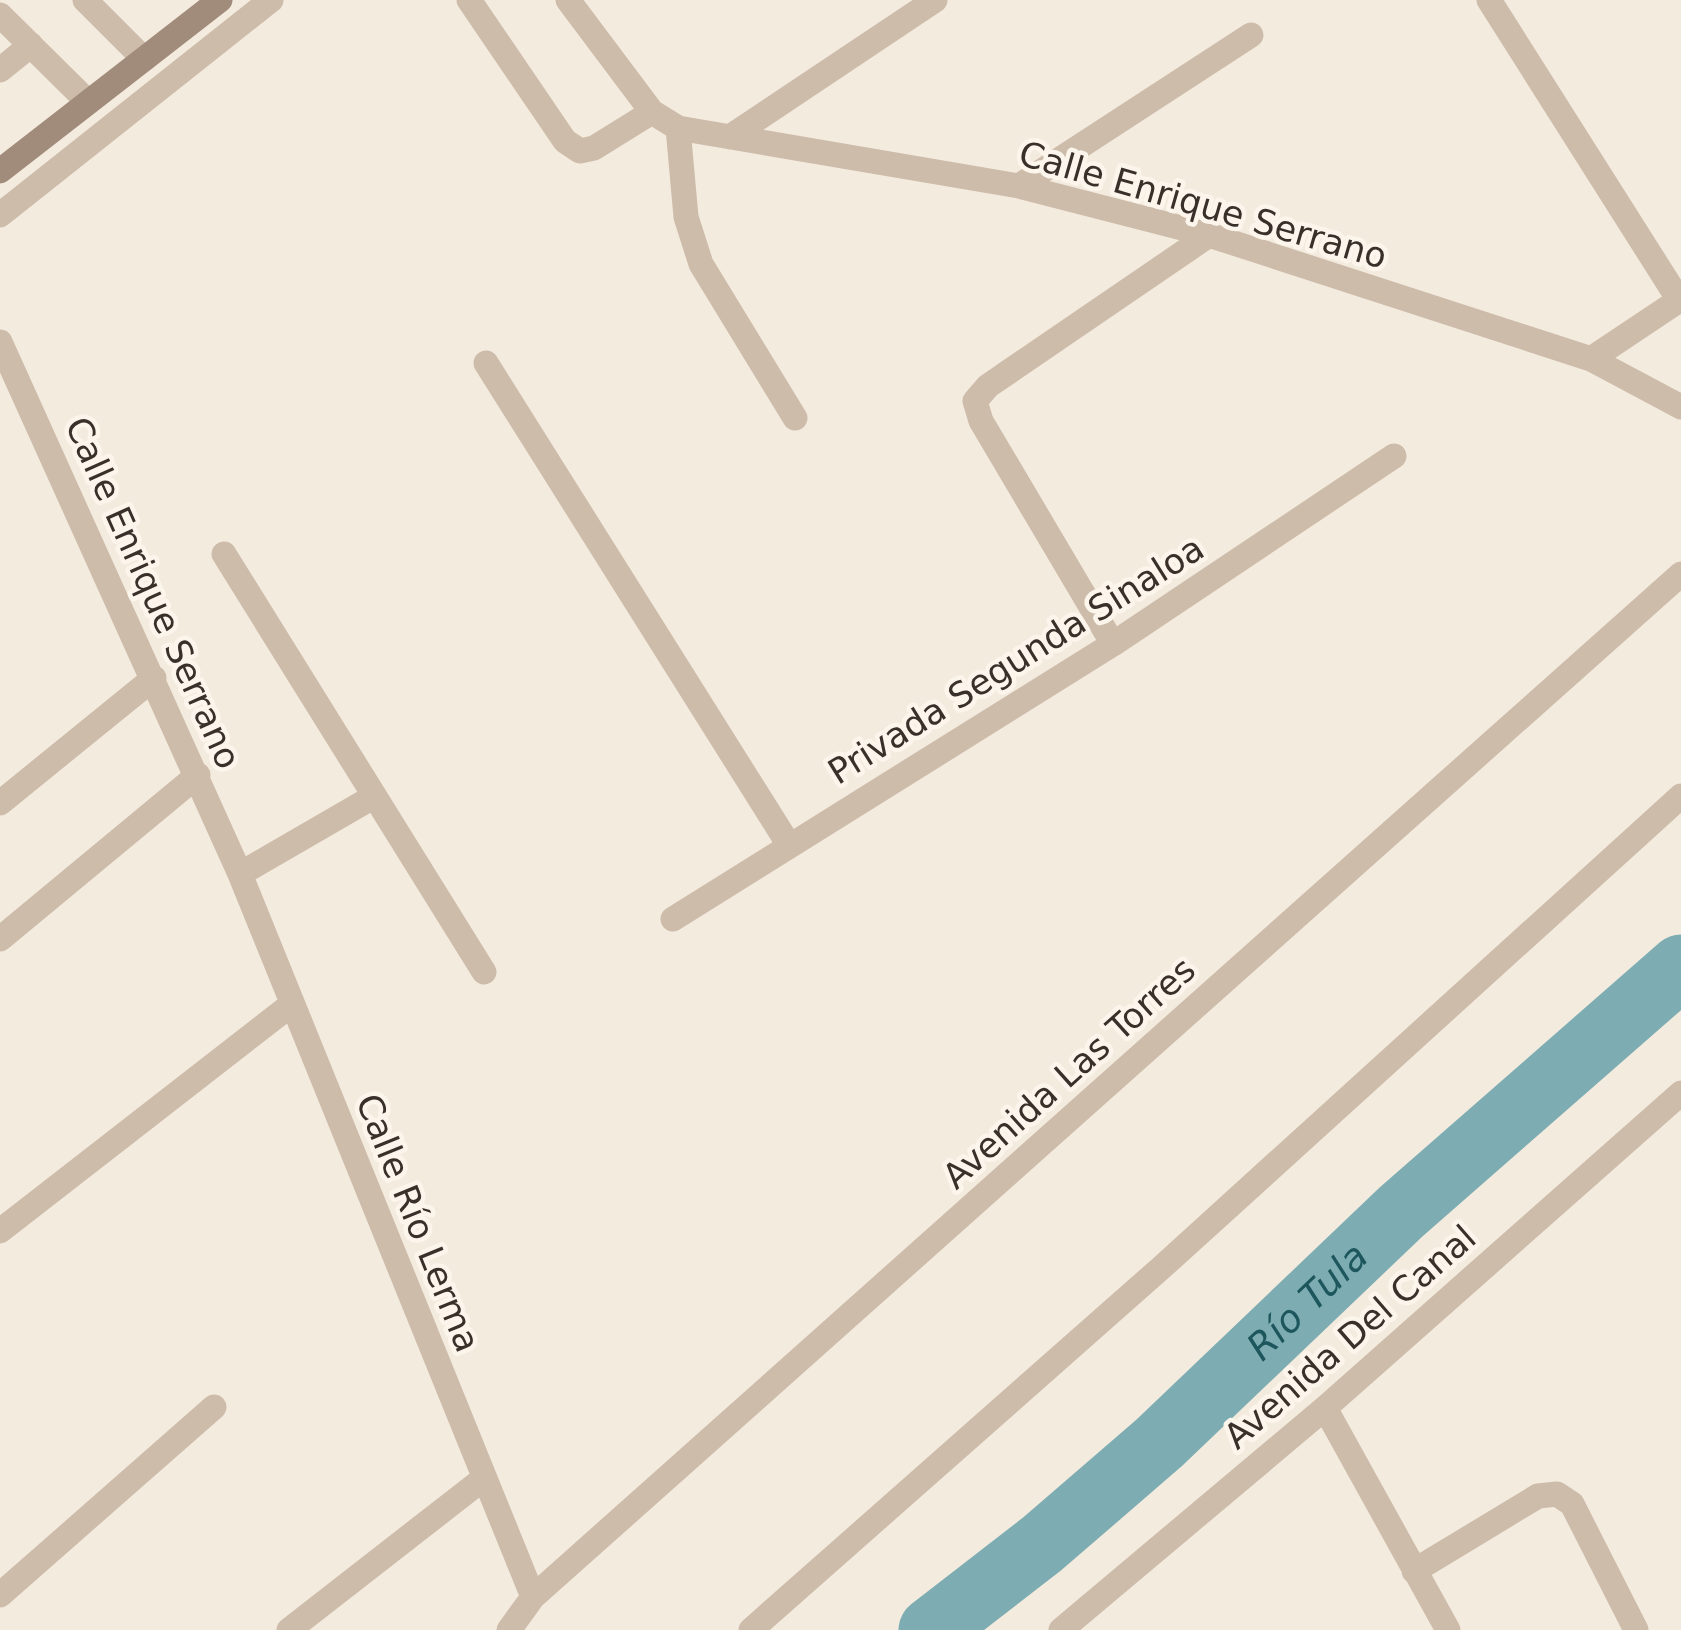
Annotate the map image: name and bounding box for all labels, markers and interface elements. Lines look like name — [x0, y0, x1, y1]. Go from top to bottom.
street label: Calle Enrique Serrano — [1015, 133, 1391, 277]
street label: Calle Enrique Serrano — [57, 411, 249, 775]
street label: Privada Segunda Sinaloa — [821, 528, 1211, 792]
street label: Avenida Las Torres — [935, 949, 1203, 1197]
street label: Calle Río Lerma — [348, 1088, 488, 1358]
street label: Avenida Del Canal — [1216, 1217, 1484, 1457]
water label: Río Tula — [1238, 1234, 1377, 1369]

